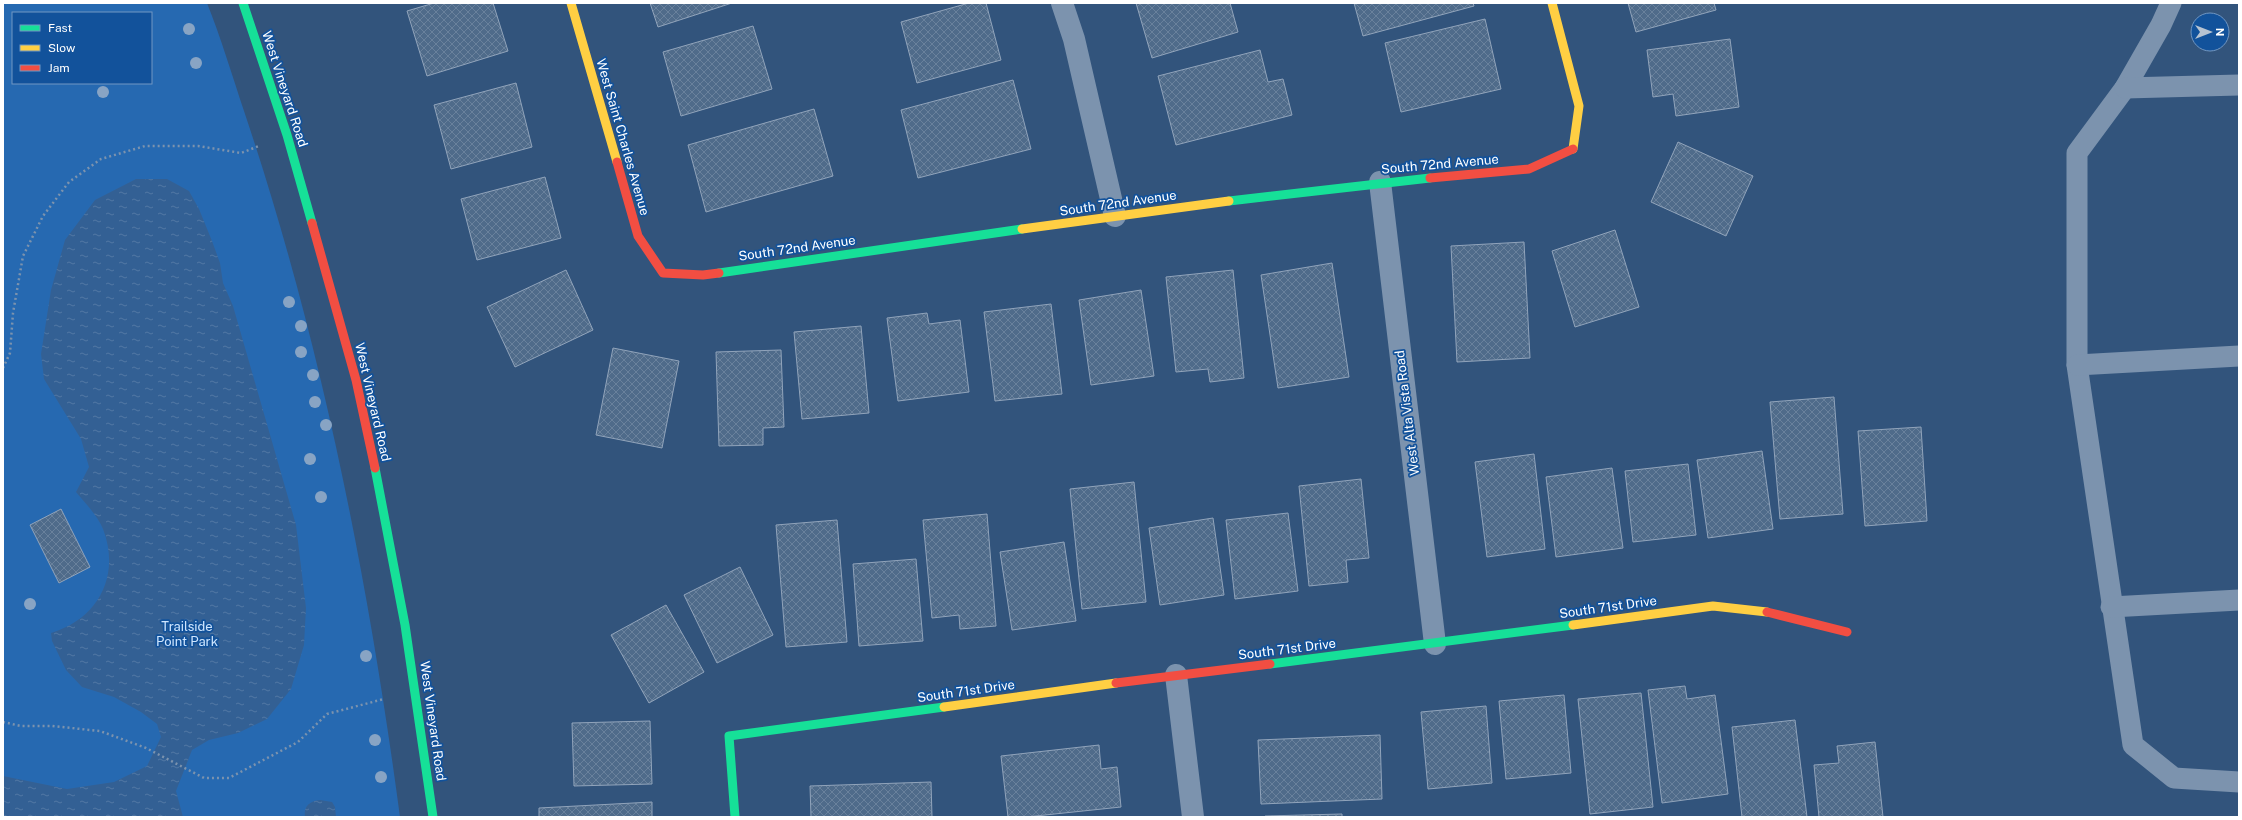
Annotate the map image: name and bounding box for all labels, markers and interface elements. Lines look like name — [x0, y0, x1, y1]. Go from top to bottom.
legend — [12, 12, 152, 84]
north arrow — [2190, 12, 2230, 52]
text: Fast — [48, 21, 73, 35]
text: N — [2214, 28, 2226, 36]
street label: West Vineyard Road — [259, 29, 311, 149]
text: Slow — [48, 41, 76, 55]
street label: West Saint Charles Avenue — [593, 57, 653, 217]
text: Jam — [48, 61, 70, 75]
street label: South 72nd Avenue — [1381, 151, 1499, 177]
street label: South 72nd Avenue — [1059, 187, 1177, 219]
street label: South 72nd Avenue — [738, 232, 856, 264]
street label: West Vineyard Road — [352, 341, 394, 463]
street label: West Alta Vista Road — [1392, 350, 1422, 476]
street label: South 71st Drive — [1558, 593, 1658, 621]
park label: Trailside Point Park — [156, 619, 218, 649]
street label: South 71st Drive — [1237, 636, 1337, 662]
street label: West Vineyard Road — [417, 660, 449, 782]
street label: South 71st Drive — [916, 677, 1016, 705]

